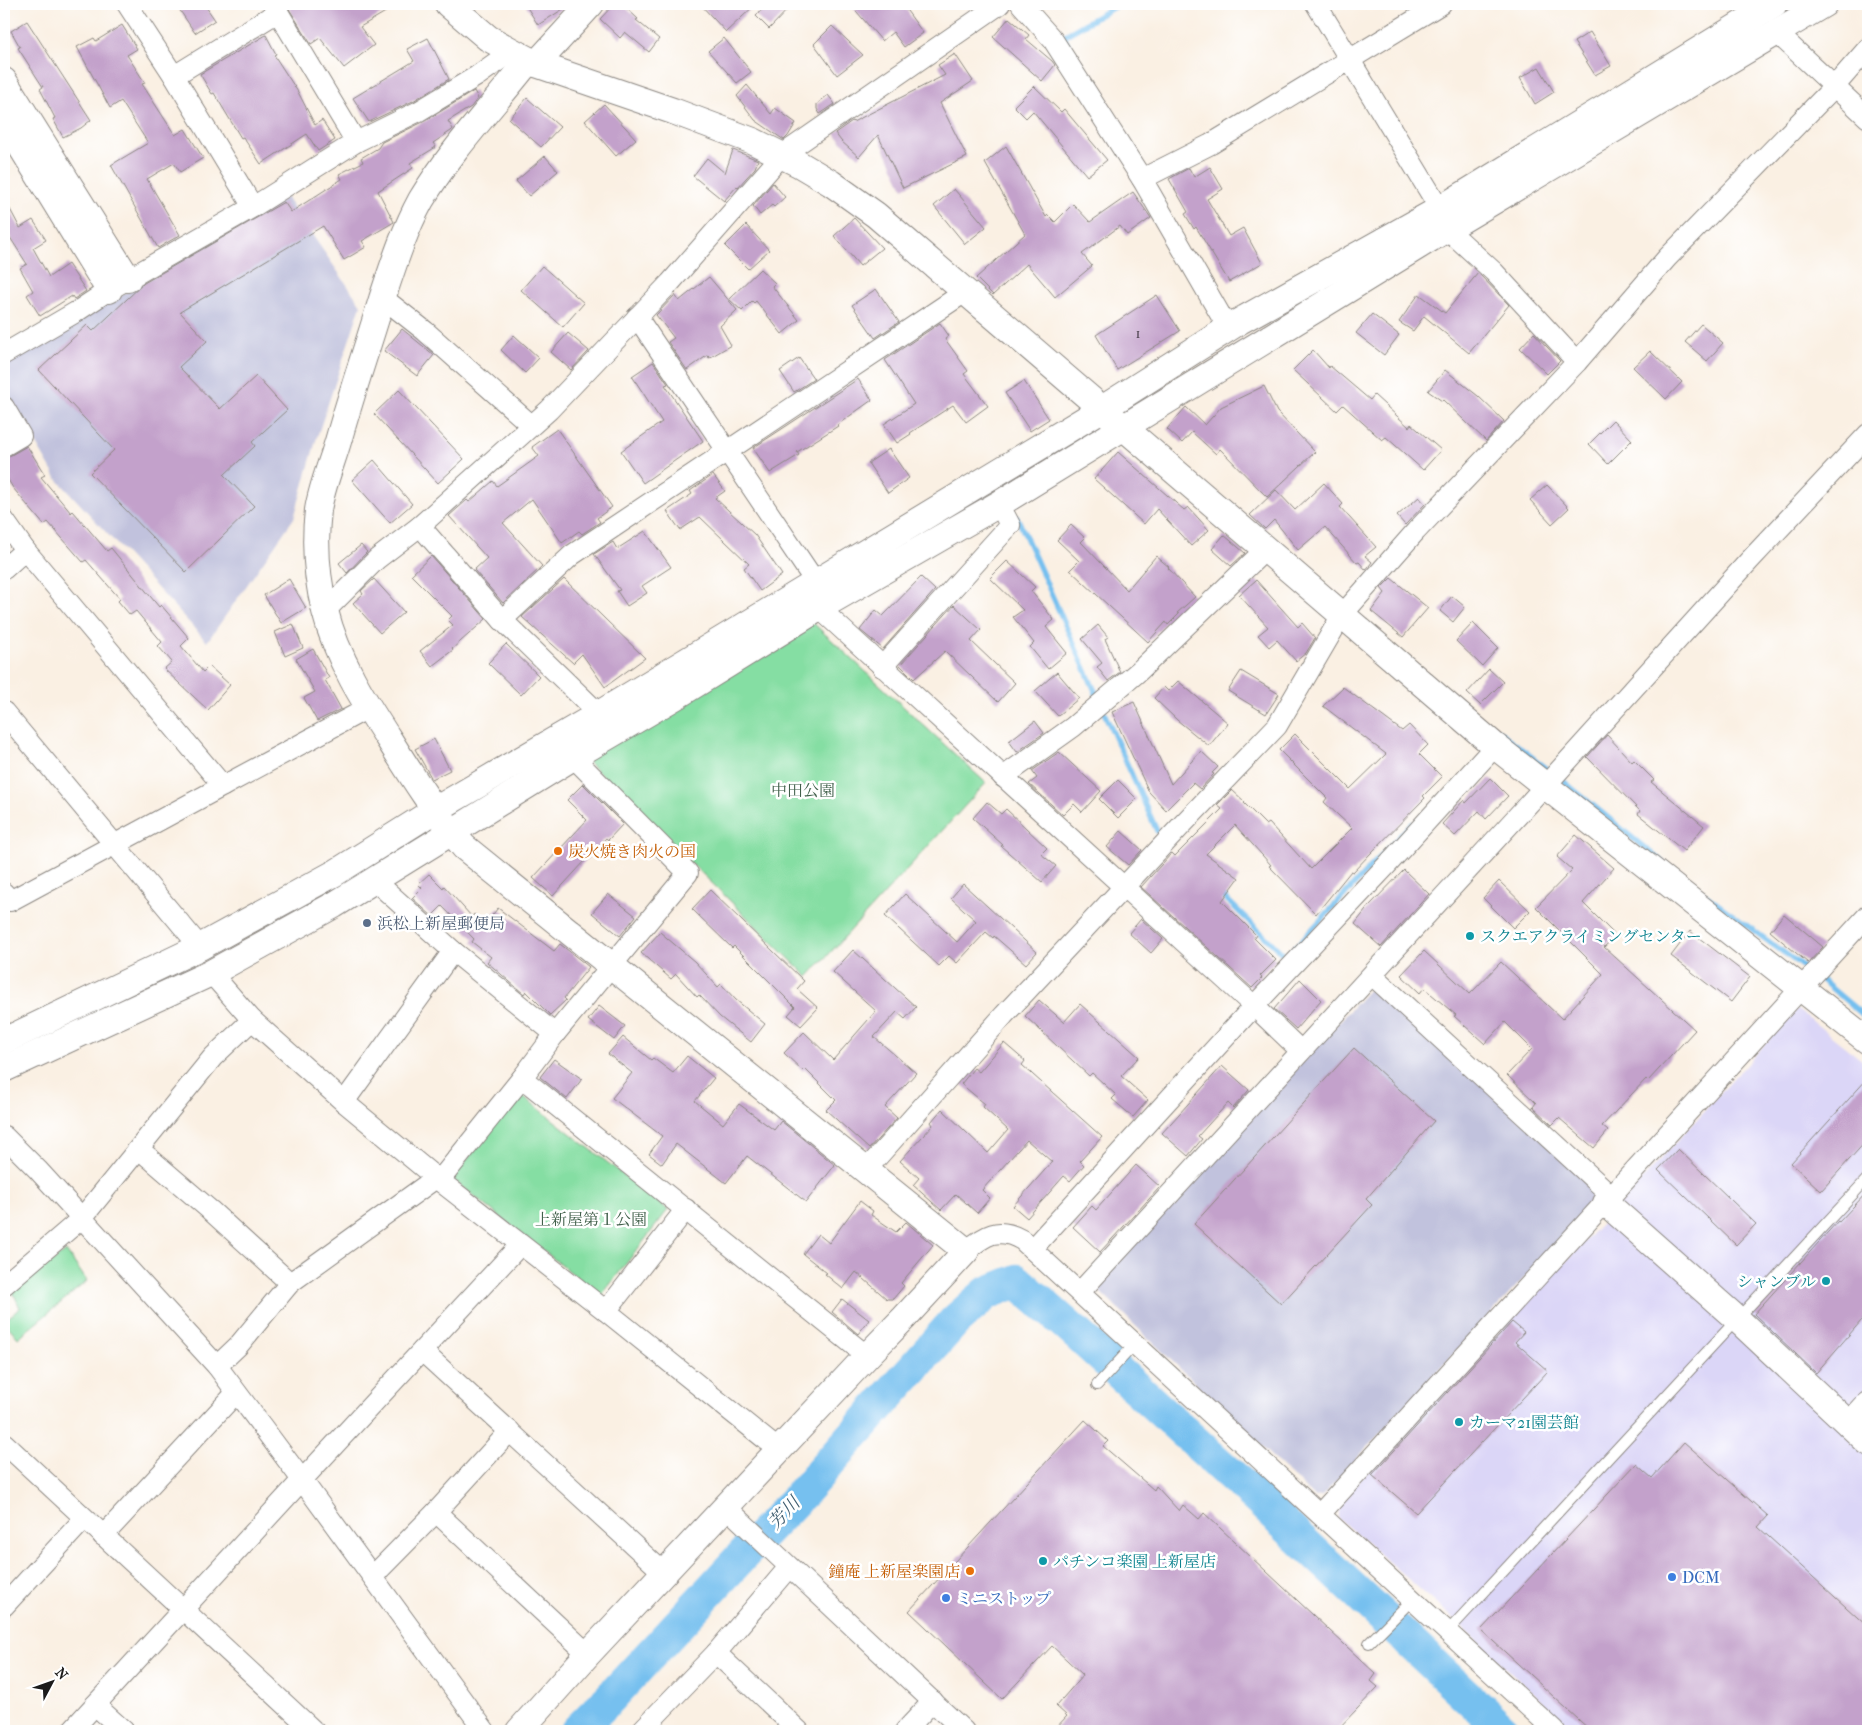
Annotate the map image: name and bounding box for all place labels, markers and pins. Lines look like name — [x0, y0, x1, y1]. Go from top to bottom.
place label: 炭火焼き肉火の国 — [568, 842, 696, 861]
marker: 炭火焼き肉火の国 — [552, 845, 564, 857]
place label: 浜松上新屋郵便局 — [377, 914, 505, 933]
marker: 浜松上新屋郵便局 — [361, 917, 373, 929]
place label: スクエアクライミングセンター — [1480, 927, 1702, 946]
marker: スクエアクライミングセンター — [1464, 930, 1476, 942]
place label: シャンブル — [1737, 1272, 1816, 1291]
marker: シャンブル — [1820, 1275, 1832, 1287]
place label: カーマ21園芸館 — [1469, 1413, 1579, 1432]
marker: カーマ21園芸館 — [1453, 1416, 1465, 1428]
place label: パチンコ楽園 上新屋店 — [1053, 1552, 1216, 1571]
marker: パチンコ楽園 上新屋店 — [1037, 1555, 1049, 1567]
place label: 鐘庵 上新屋楽園店 — [829, 1562, 960, 1581]
marker: 鐘庵 上新屋楽園店 — [964, 1565, 976, 1577]
place label: DCM — [1682, 1568, 1720, 1587]
marker: DCM — [1666, 1571, 1678, 1583]
place label: ミニストップ — [956, 1589, 1052, 1608]
marker: ミニストップ — [940, 1592, 952, 1604]

